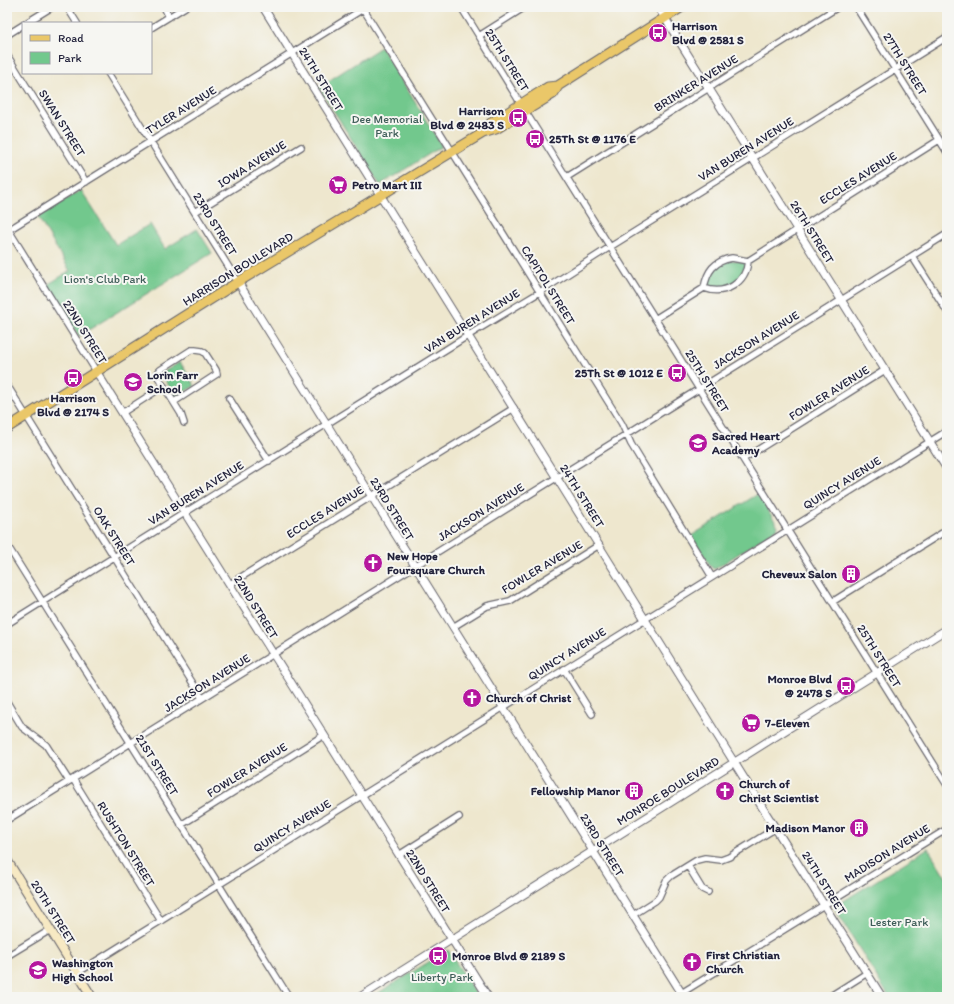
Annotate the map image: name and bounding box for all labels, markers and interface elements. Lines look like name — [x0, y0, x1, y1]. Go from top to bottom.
place label: Harrison Blvd @ 2581 S — [672, 19, 744, 47]
legend — [22, 22, 152, 74]
bus stop icon: Harrison Blvd @ 2581 S — [647, 22, 669, 44]
street label: 25TH STREET — [482, 26, 532, 94]
street label: 27TH STREET — [880, 30, 930, 98]
text: Road — [58, 31, 84, 45]
street label: 24TH STREET — [296, 45, 346, 114]
text: Park — [58, 51, 82, 65]
street label: BRINKER AVENUE — [651, 51, 741, 114]
street label: TYLER AVENUE — [143, 83, 219, 137]
street label: SWAN STREET — [36, 87, 88, 159]
place label: Harrison Blvd @ 2483 S — [430, 104, 504, 132]
bus stop icon: Harrison Blvd @ 2483 S — [507, 107, 529, 129]
park label: Dee Memorial Park — [352, 112, 423, 140]
street label: VAN BUREN AVENUE — [696, 114, 797, 184]
bus stop icon: 25Th St @ 1176 E — [524, 128, 546, 150]
place label: 25Th St @ 1176 E — [549, 132, 636, 146]
street label: IOWA AVENUE — [215, 137, 289, 191]
street label: ECCLES AVENUE — [817, 148, 899, 207]
supermarket icon: Petro Mart III — [327, 174, 349, 196]
place label: Petro Mart III — [352, 178, 423, 192]
street label: 23RD STREET — [190, 190, 240, 258]
street label: 26TH STREET — [787, 198, 837, 266]
street label: HARRISON BOULEVARD — [180, 229, 296, 309]
street label: CAPITOL STREET — [518, 243, 578, 327]
park label: Lion's Club Park — [64, 272, 147, 286]
street label: VAN BUREN AVENUE — [422, 286, 523, 356]
street label: 22ND STREET — [60, 298, 110, 366]
street label: JACKSON AVENUE — [710, 308, 802, 372]
street label: 25TH STREET — [682, 347, 732, 415]
bus stop icon: 25Th St @ 1012 E — [666, 362, 688, 384]
street label: FOWLER AVENUE — [786, 363, 872, 423]
place label: 25Th St @ 1012 E — [575, 366, 663, 380]
bus stop icon: Harrison Blvd @ 2174 S — [62, 367, 84, 389]
place label: Lorin Farr School — [147, 368, 198, 396]
school or university icon: Lorin Farr School — [122, 371, 144, 393]
place label: Harrison Blvd @ 2174 S — [37, 391, 109, 419]
place label: Sacred Heart Academy — [711, 429, 780, 458]
school or university icon: Sacred Heart Academy — [687, 432, 709, 454]
street label: QUINCY AVENUE — [800, 453, 884, 513]
street label: VAN BUREN AVENUE — [146, 458, 247, 528]
street label: 24TH STREET — [557, 462, 607, 531]
street label: 23RD STREET — [367, 475, 417, 543]
street label: JACKSON AVENUE — [435, 480, 527, 544]
street label: ECCLES AVENUE — [284, 482, 366, 541]
street label: OAK STREET — [90, 504, 138, 569]
street label: FOWLER AVENUE — [499, 537, 585, 597]
place label: New Hope Foursquare Church — [387, 549, 486, 578]
church icon: New Hope Foursquare Church — [362, 552, 384, 574]
building icon: Cheveux Salon — [840, 563, 862, 585]
place label: Cheveux Salon — [762, 567, 838, 581]
street label: 22ND STREET — [231, 573, 281, 641]
street label: 25TH STREET — [854, 622, 904, 690]
street label: QUINCY AVENUE — [525, 624, 609, 684]
street label: JACKSON AVENUE — [161, 651, 253, 715]
place label: Monroe Blvd @ 2478 S — [767, 672, 833, 700]
bus stop icon: Monroe Blvd @ 2478 S — [835, 675, 857, 697]
church icon: Church of Christ — [461, 687, 483, 709]
place label: Church of Christ — [486, 691, 572, 705]
supermarket icon: 7-Eleven — [740, 712, 762, 734]
place label: 7-Eleven — [764, 716, 810, 730]
street label: 21ST STREET — [133, 732, 181, 798]
street label: FOWLER AVENUE — [204, 740, 290, 800]
street label: MONROE BOULEVARD — [614, 753, 722, 828]
place label: Church of Christ Scientist — [739, 777, 819, 805]
building icon: Fellowship Manor — [623, 780, 645, 802]
church icon: Church of Christ Scientist — [714, 780, 736, 802]
place label: Fellowship Manor — [531, 784, 620, 799]
street label: QUINCY AVENUE — [250, 796, 334, 856]
street label: RUSHTON STREET — [94, 799, 158, 889]
street label: 23RD STREET — [577, 811, 627, 879]
building icon: Madison Manor — [848, 817, 870, 839]
place label: Madison Manor — [766, 821, 845, 835]
street label: MADISON AVENUE — [842, 821, 933, 885]
street label: 22ND STREET — [403, 847, 453, 915]
street label: 24TH STREET — [799, 849, 849, 918]
street label: 20TH STREET — [28, 878, 78, 947]
park label: Lester Park — [870, 915, 928, 929]
bus stop icon: Monroe Blvd @ 2189 S — [427, 945, 449, 967]
place label: First Christian Church — [706, 948, 781, 976]
place label: Monroe Blvd @ 2189 S — [452, 949, 565, 963]
church icon: First Christian Church — [681, 951, 703, 973]
place label: Washington High School — [52, 956, 113, 985]
school or university icon: Washington High School — [27, 959, 49, 981]
park label: Liberty Park — [411, 970, 474, 984]

